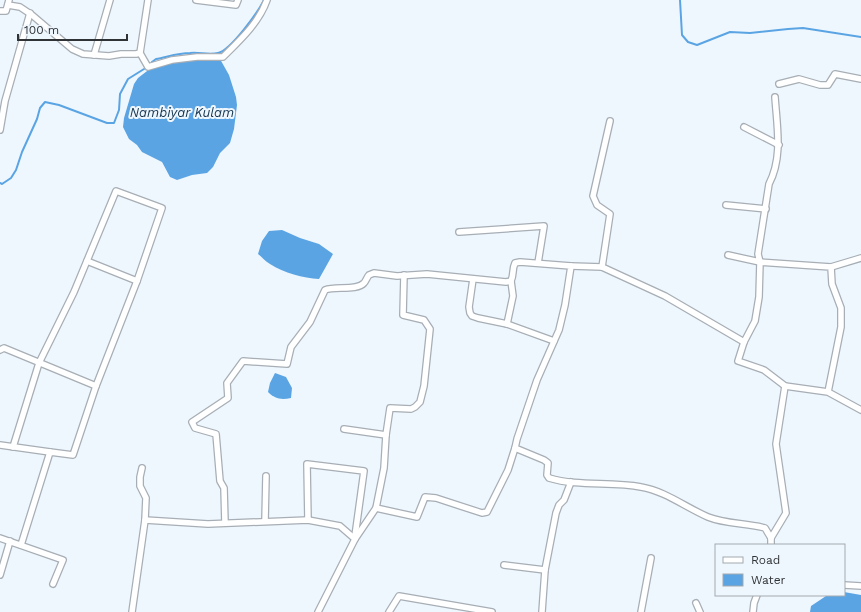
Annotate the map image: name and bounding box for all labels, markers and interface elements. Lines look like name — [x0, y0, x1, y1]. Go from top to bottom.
scale bar — [18, 16, 127, 42]
text: 100 m — [24, 23, 59, 37]
water label: Nambiyar Kulam — [130, 105, 234, 120]
legend — [715, 544, 845, 596]
text: Road — [751, 553, 780, 567]
text: Water — [751, 573, 786, 587]

